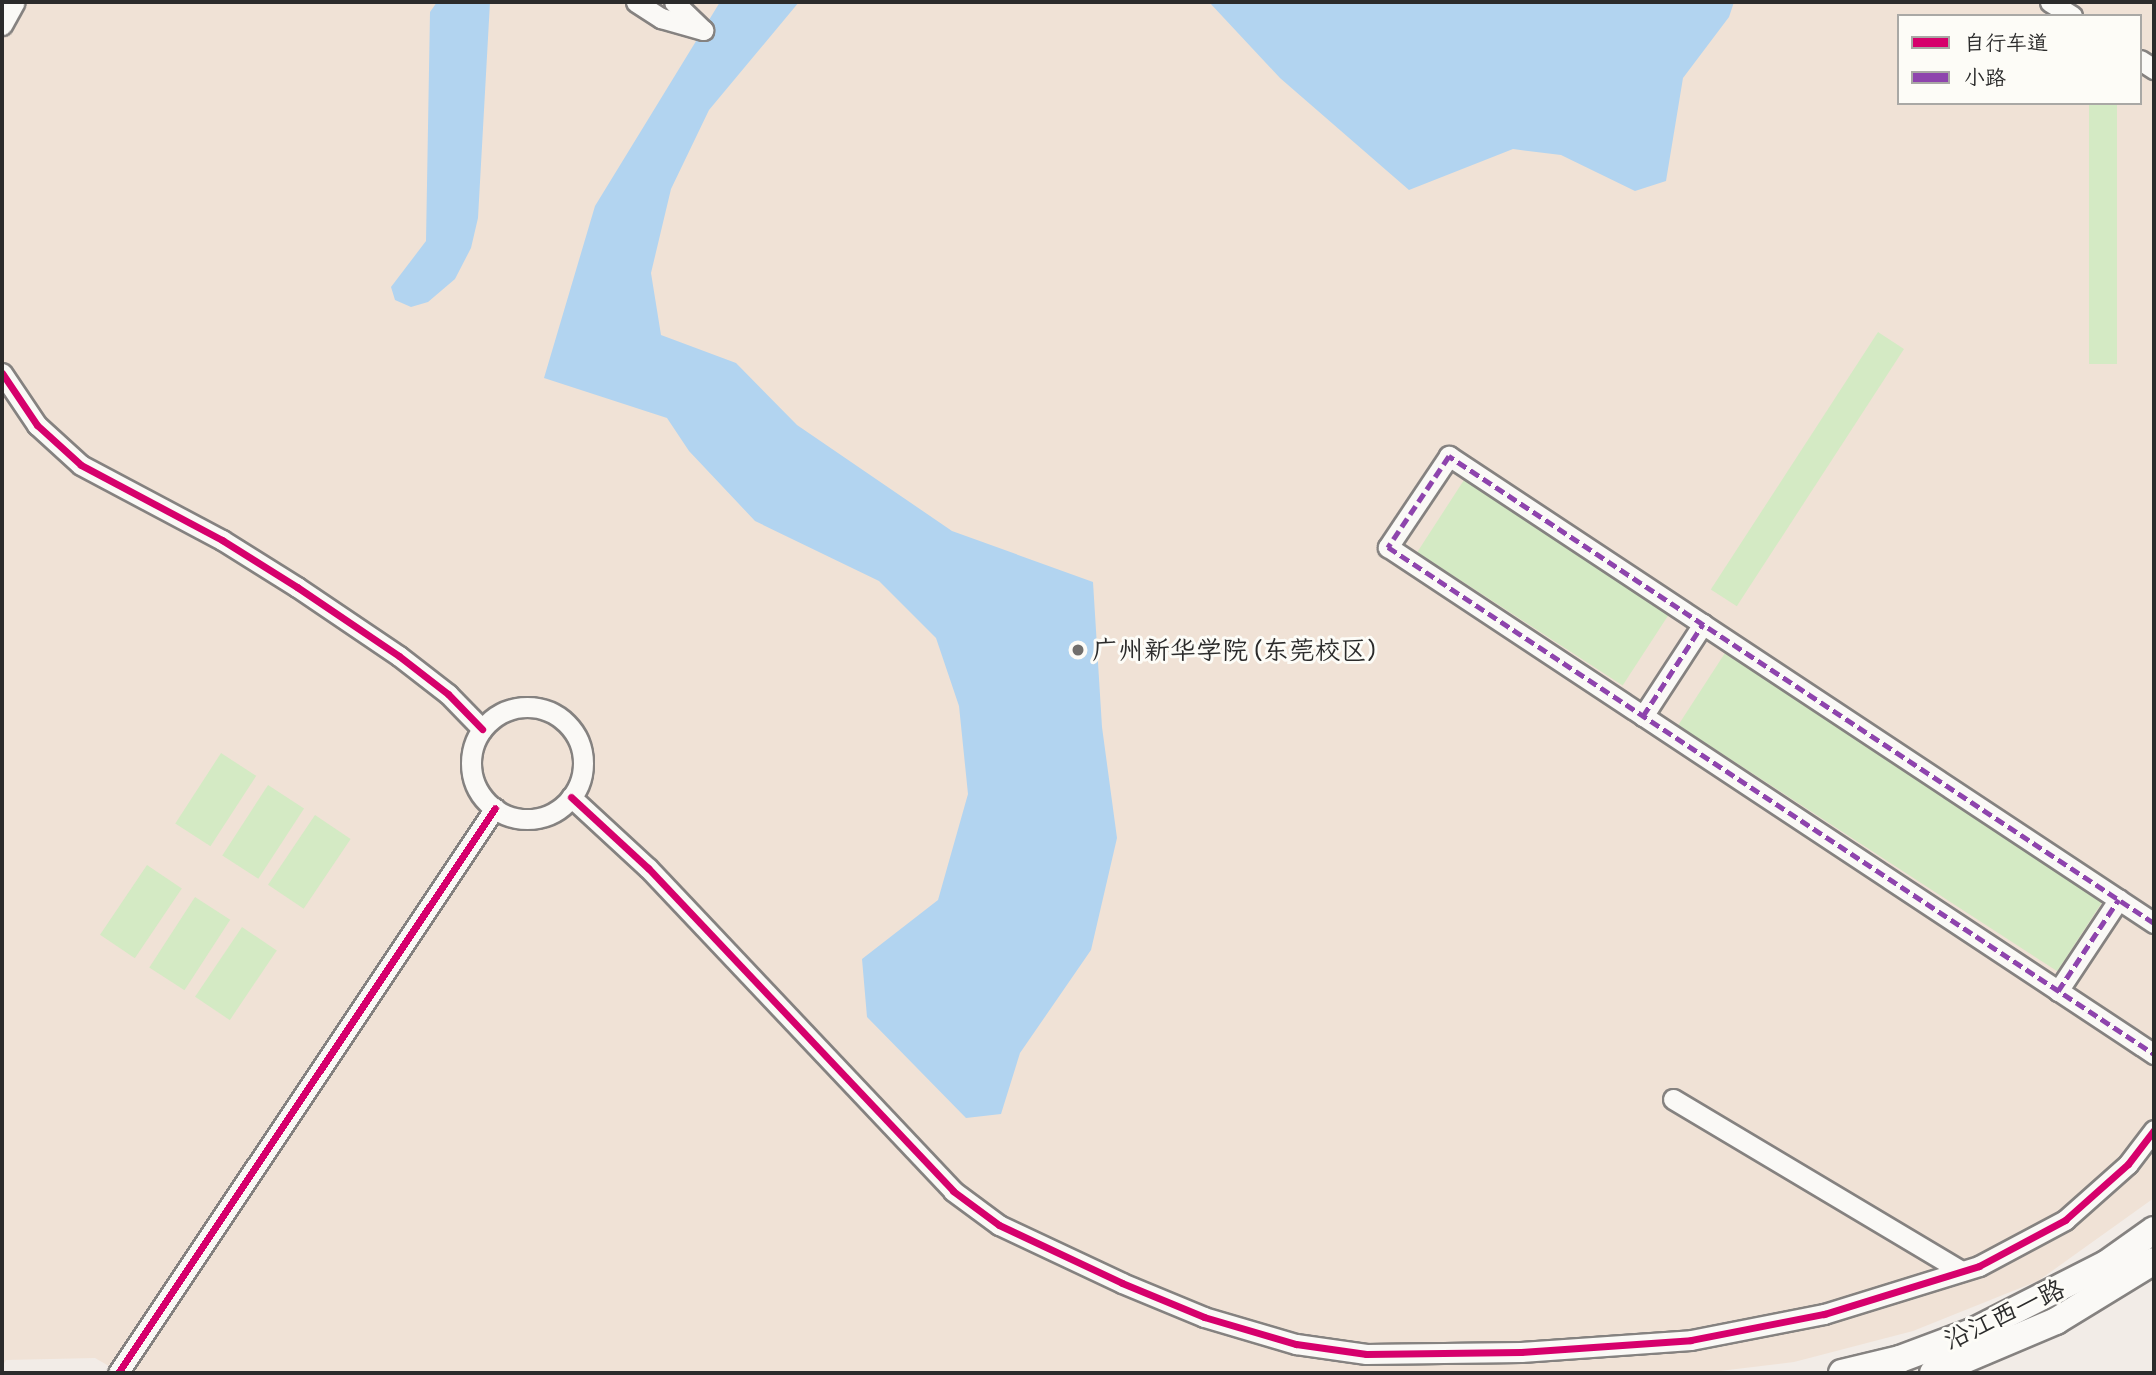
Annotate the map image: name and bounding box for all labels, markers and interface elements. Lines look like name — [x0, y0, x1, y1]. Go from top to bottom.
legend — [1897, 14, 2142, 105]
text: 自行车道 — [1964, 28, 2048, 57]
text: 小路 — [1964, 63, 2006, 92]
place label: 广州新华学院 (东莞校区) — [1092, 634, 1376, 666]
marker: 广州新华学院 (东莞校区) — [1070, 642, 1086, 658]
street label: 沿江西一路 — [1938, 1272, 2070, 1356]

